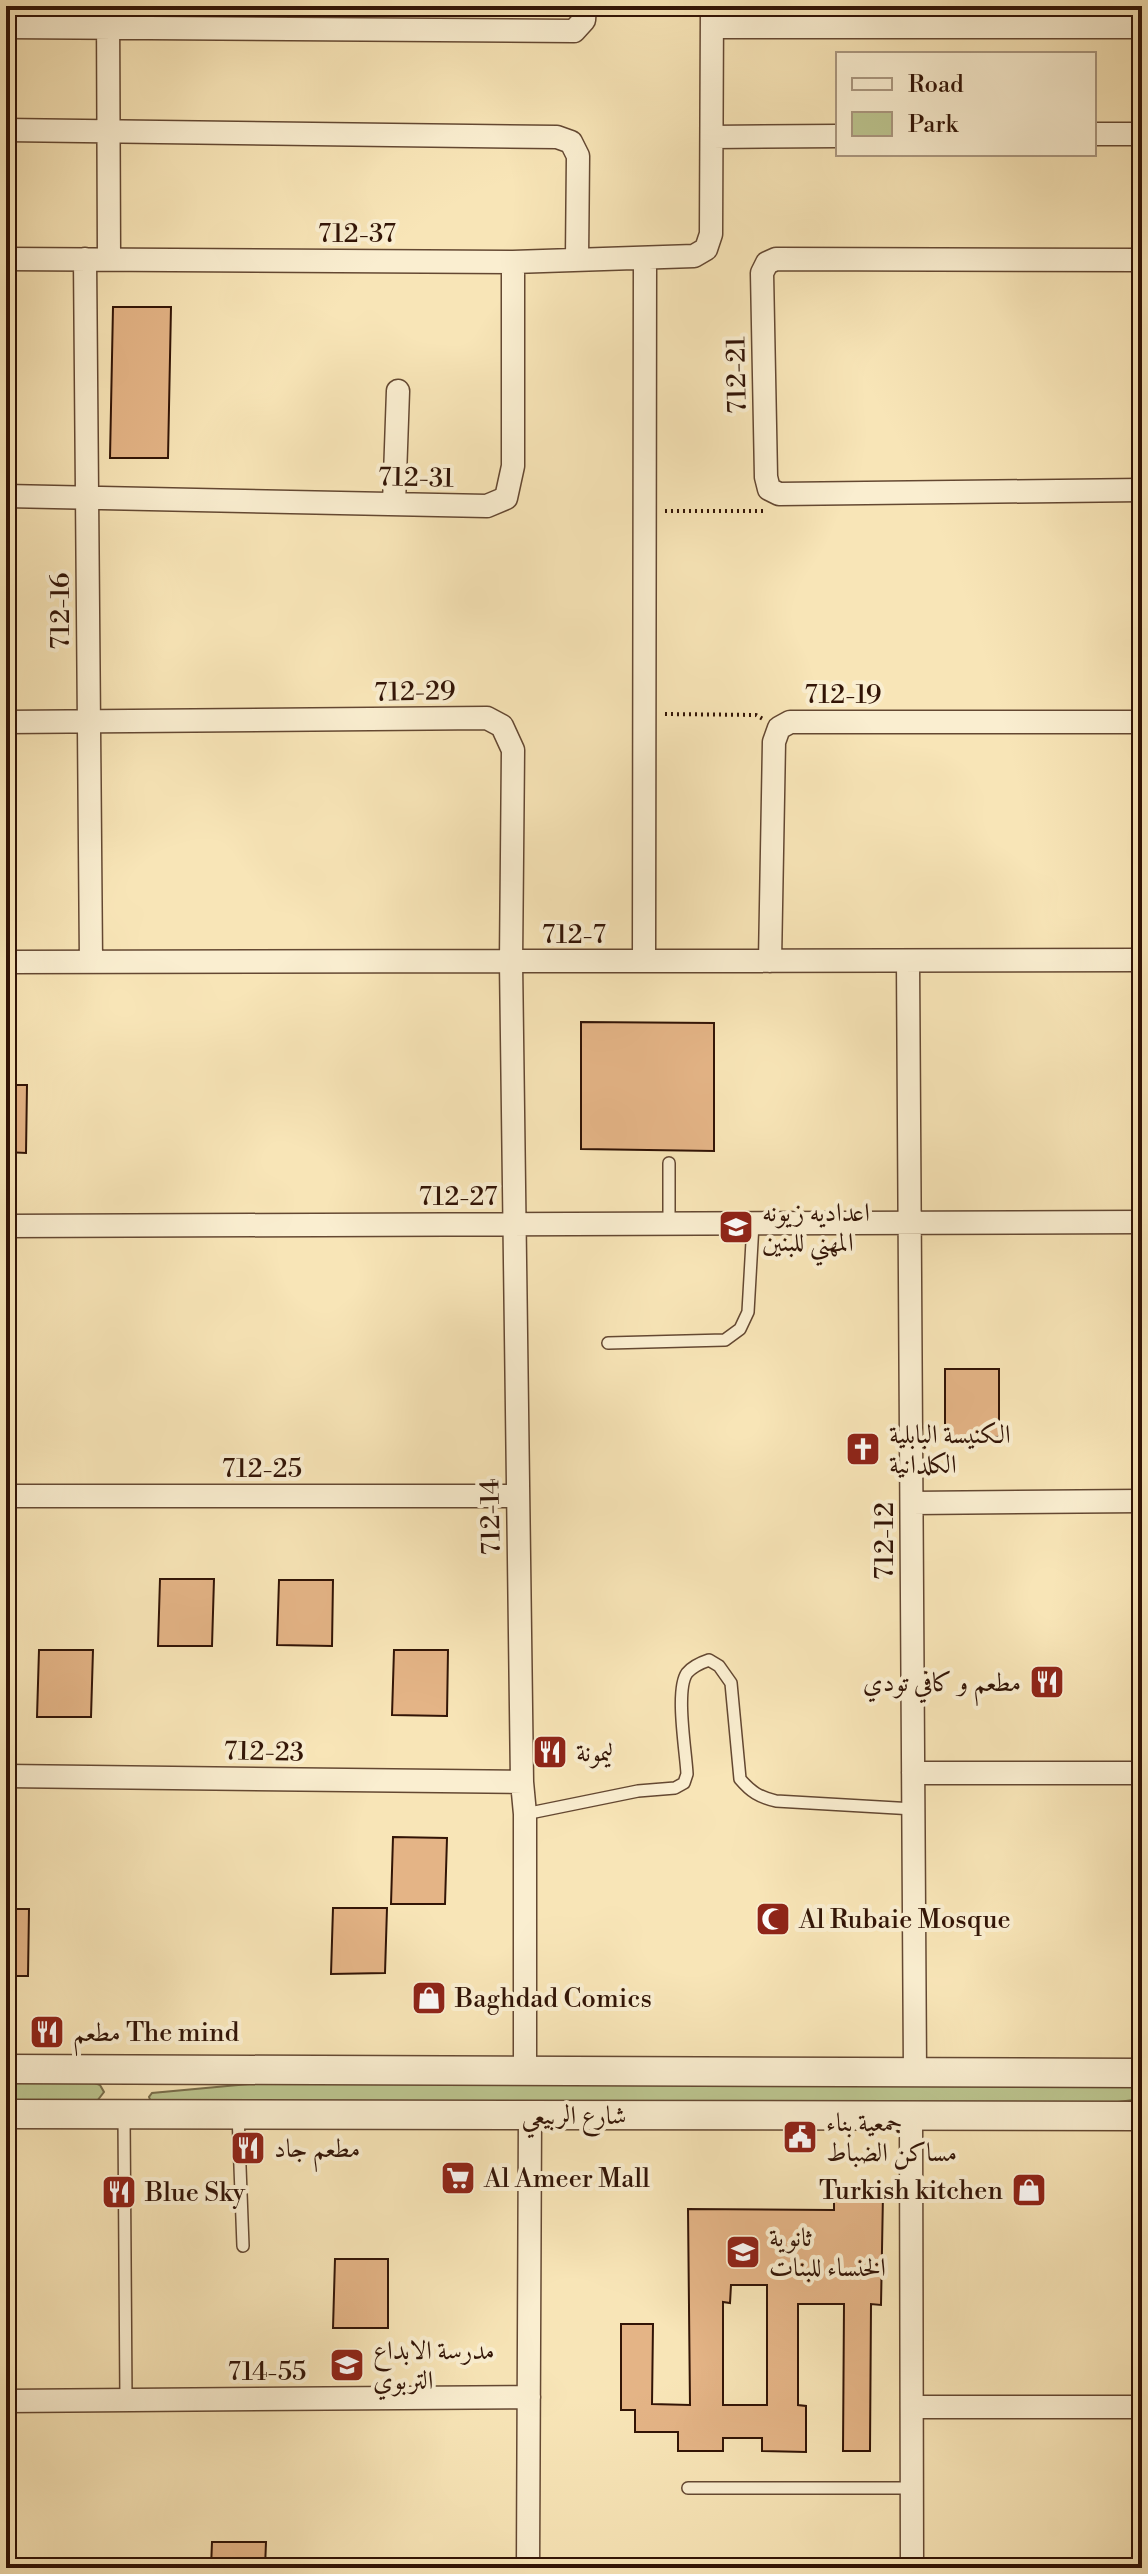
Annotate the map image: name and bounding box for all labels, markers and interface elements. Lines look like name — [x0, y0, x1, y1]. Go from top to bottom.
legend — [836, 52, 1096, 156]
text: Road — [908, 70, 964, 100]
text: Park — [908, 110, 959, 140]
street label: 712-37 — [318, 218, 396, 250]
street label: 712-21 — [720, 336, 754, 414]
street label: 712-31 — [378, 461, 454, 495]
street label: 712-16 — [45, 573, 77, 649]
street label: 712-29 — [374, 675, 456, 709]
street label: 712-19 — [805, 679, 881, 711]
street label: 712-7 — [542, 919, 606, 951]
street label: 712-27 — [419, 1181, 497, 1213]
place label: اعداديه زيونه المهني للبنين — [762, 1197, 870, 1266]
school or university icon: اعداديه زيونه المهني للبنين — [717, 1208, 755, 1246]
place label: الكنيسة البابلية الكلدانية — [889, 1419, 1011, 1481]
church icon: الكنيسة البابلية الكلدانية — [844, 1430, 882, 1468]
street label: 712-25 — [222, 1453, 302, 1485]
street label: 712-14 — [474, 1478, 508, 1556]
street label: 712-12 — [869, 1502, 901, 1580]
restaurant icon: مطعم و كافي تودي — [1028, 1663, 1066, 1701]
place label: مطعم و كافي تودي — [863, 1667, 1021, 1707]
restaurant icon: ليمونة — [531, 1733, 569, 1771]
street label: 712-23 — [224, 1735, 304, 1769]
place label: ليمونة — [576, 1737, 613, 1769]
mosque icon: Al Rubaie Mosque — [754, 1900, 792, 1938]
place label: Al Rubaie Mosque — [798, 1904, 1011, 1936]
shop icon: Baghdad Comics — [410, 1979, 448, 2017]
place label: Baghdad Comics — [454, 1983, 652, 2015]
restaurant icon: مطعم The mind — [28, 2013, 66, 2051]
place label: مطعم The mind — [73, 2017, 240, 2057]
street label: شارع الربيعي — [521, 2100, 627, 2139]
place label: جمعية بناء مساكن الضباط — [826, 2107, 957, 2170]
public building icon: جمعية بناء مساكن الضباط — [781, 2118, 819, 2156]
restaurant icon: مطعم جاد — [229, 2129, 267, 2167]
place label: مطعم جاد — [274, 2133, 360, 2173]
supermarket icon: Al Ameer Mall — [439, 2159, 477, 2197]
place label: Al Ameer Mall — [483, 2163, 650, 2195]
shop icon: Turkish kitchen — [1010, 2171, 1048, 2209]
restaurant icon: Blue Sky — [100, 2173, 138, 2211]
place label: Turkish kitchen — [819, 2175, 1003, 2207]
place label: Blue Sky — [144, 2177, 245, 2209]
place label: ثانوية الخنساء للبنات — [769, 2222, 886, 2284]
school or university icon: ثانوية الخنساء للبنات — [724, 2233, 762, 2271]
place label: مدرسة الابداع التربوي — [373, 2335, 495, 2401]
school or university icon: مدرسة الابداع التربوي — [328, 2346, 366, 2384]
street label: 714-55 — [228, 2356, 306, 2388]

